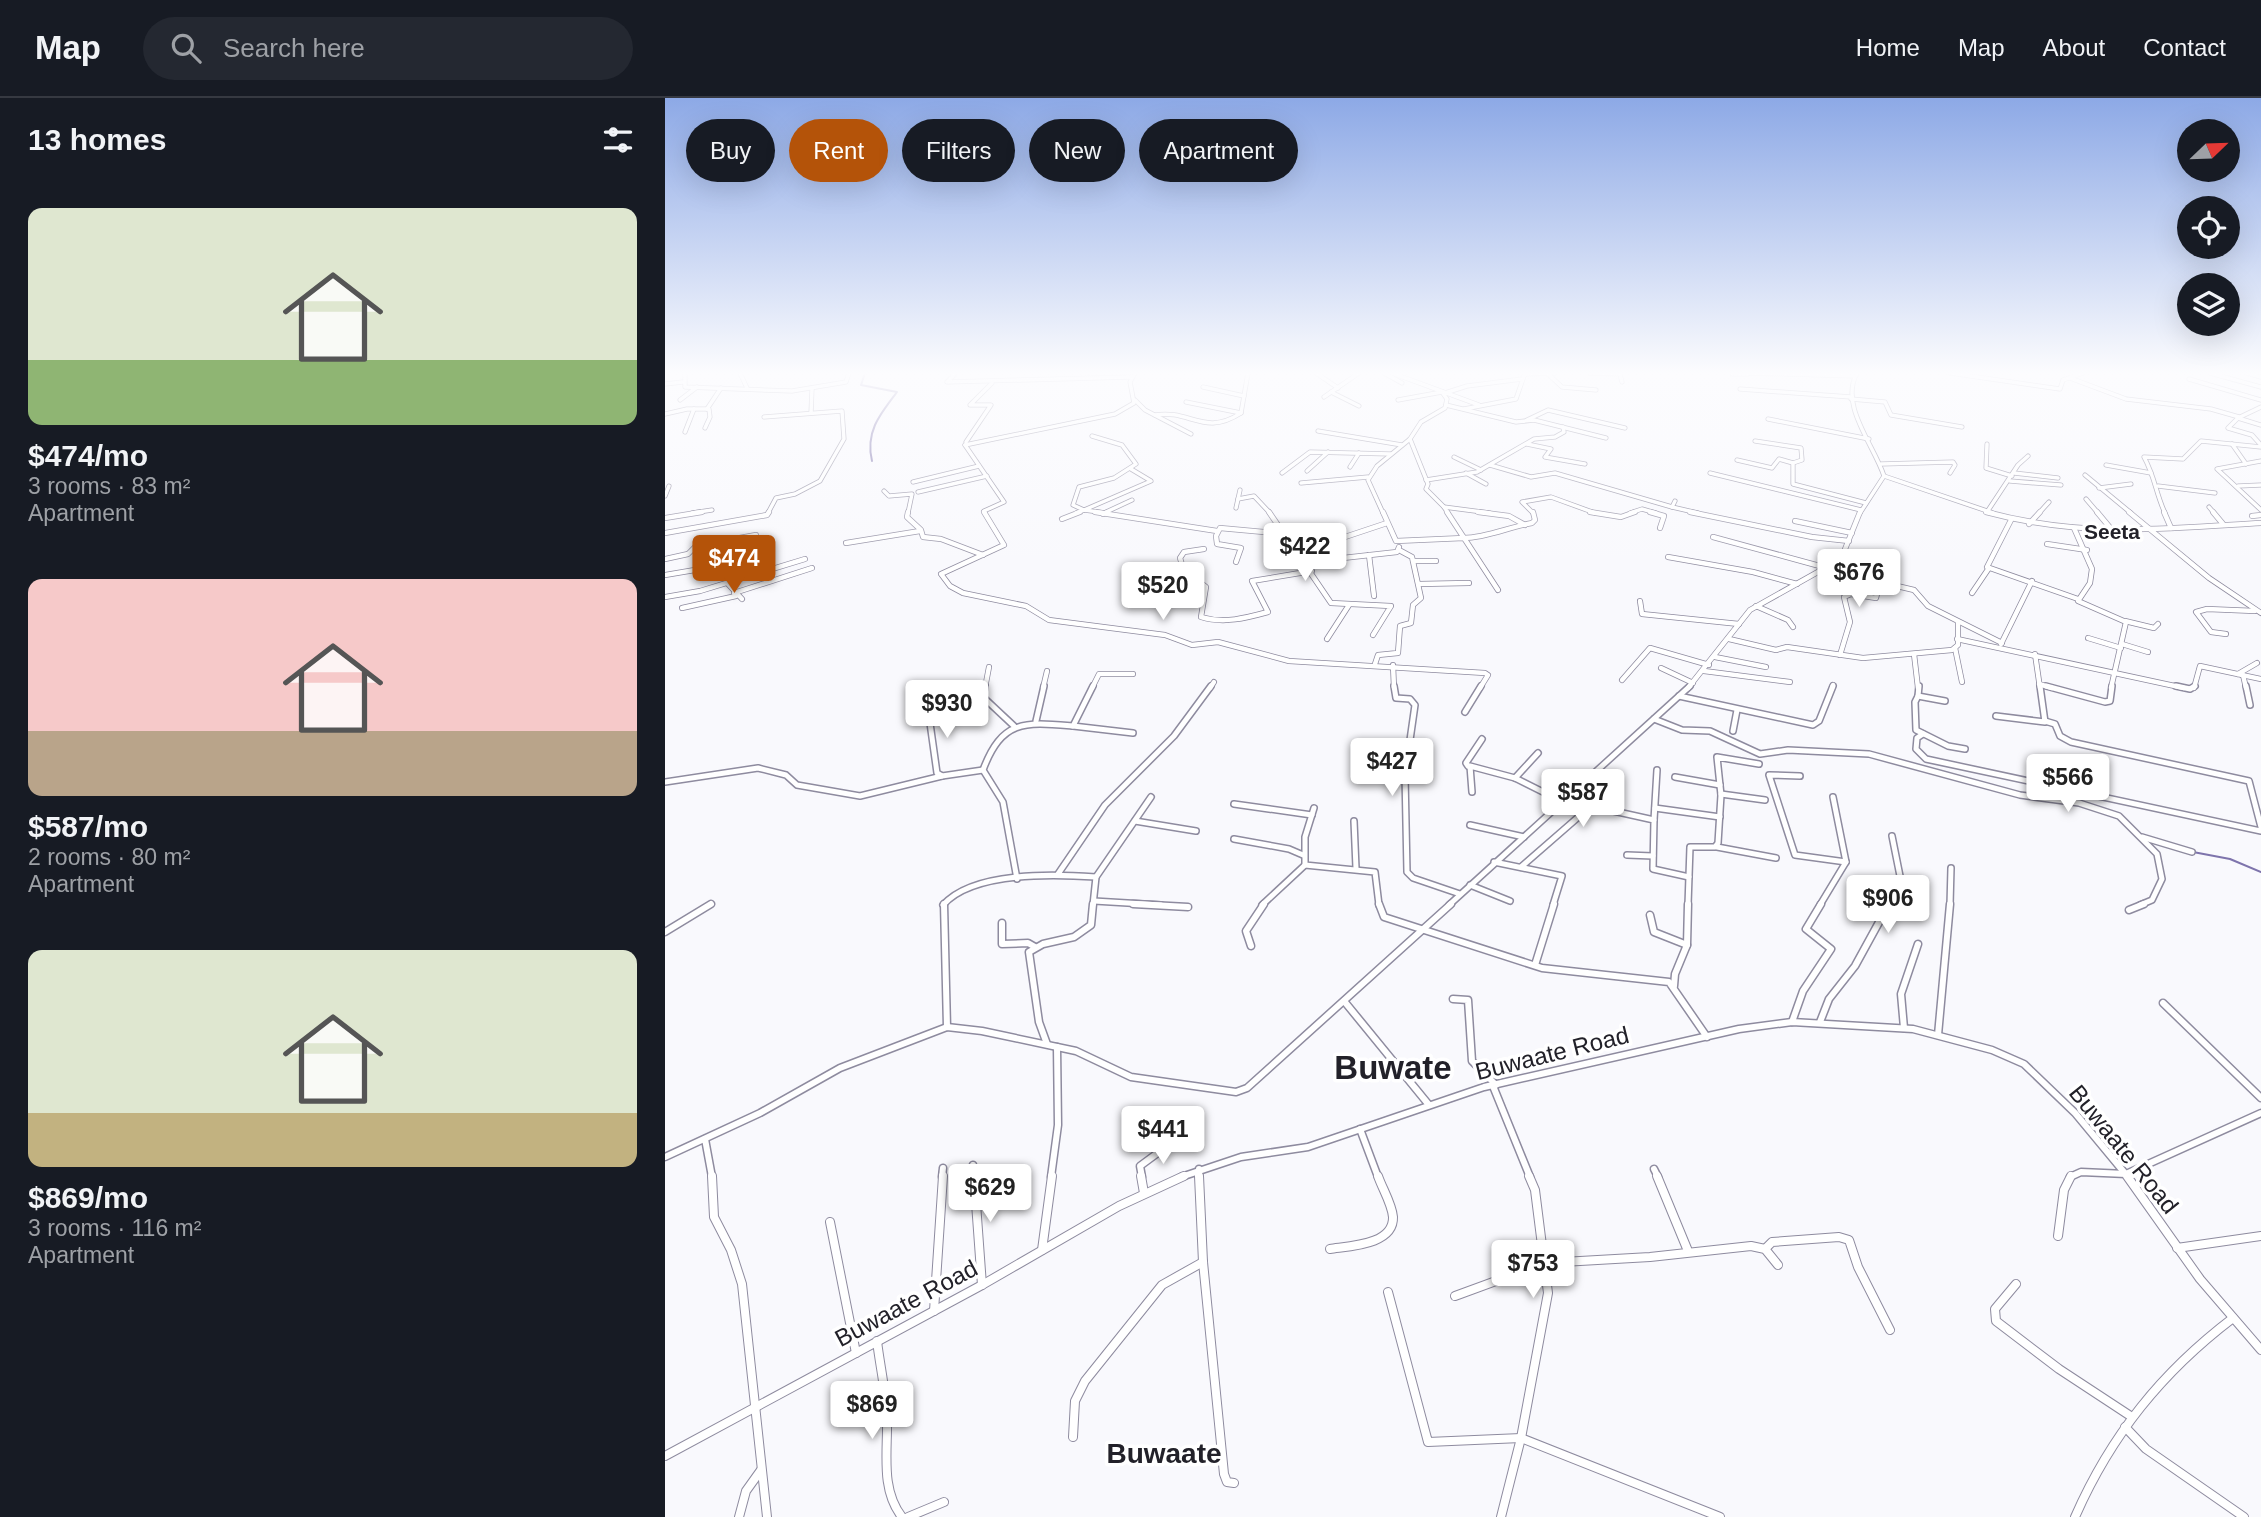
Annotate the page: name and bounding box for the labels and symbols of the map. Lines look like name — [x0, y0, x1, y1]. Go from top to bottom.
north arrow — [2177, 119, 2240, 182]
district label: Seeta — [2084, 520, 2140, 543]
pin: $422 — [1264, 524, 1346, 583]
pin: $474 — [693, 536, 775, 595]
pin: $676 — [1818, 550, 1900, 609]
pin: $520 — [1122, 562, 1204, 622]
pin: $930 — [906, 680, 988, 740]
pin: $427 — [1351, 738, 1433, 798]
pin: $566 — [2027, 754, 2109, 814]
pin: $587 — [1542, 770, 1624, 829]
pin: $906 — [1847, 876, 1929, 935]
street label: Buwaate Road — [1472, 1021, 1632, 1085]
district label: Buwate — [1334, 1049, 1452, 1086]
street label: Buwaate Road — [2064, 1079, 2184, 1219]
pin: $441 — [1122, 1107, 1204, 1166]
pin: $629 — [949, 1164, 1031, 1224]
pin: $753 — [1492, 1240, 1574, 1300]
street label: Buwaate Road — [830, 1254, 982, 1352]
pin: $869 — [831, 1382, 913, 1441]
district label: Buwaate — [1106, 1438, 1222, 1469]

